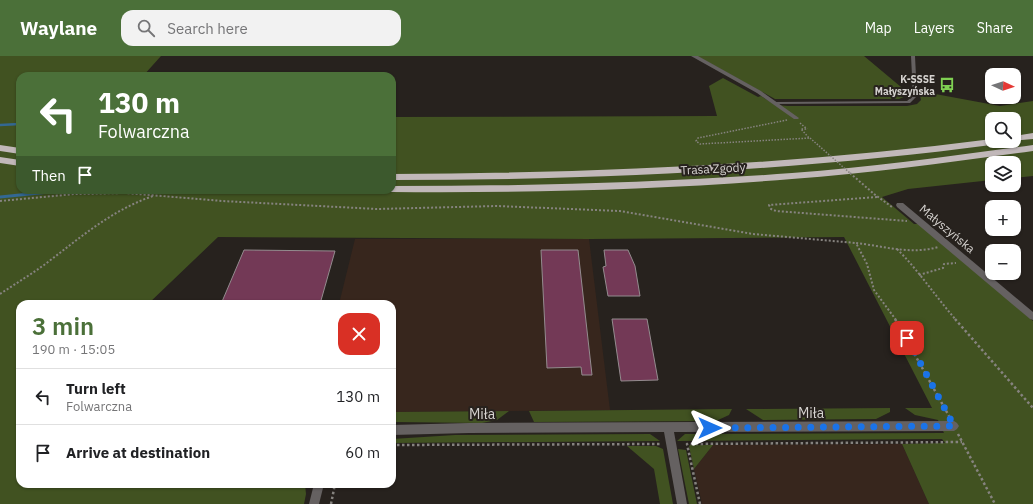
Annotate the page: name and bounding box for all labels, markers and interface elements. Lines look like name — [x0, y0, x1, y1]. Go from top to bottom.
search box — [121, 10, 401, 46]
text: Waylane — [20, 16, 97, 40]
icon: search — [135, 17, 157, 39]
text: Search here — [167, 19, 248, 38]
text: Map — [865, 19, 892, 37]
text: Layers — [914, 19, 955, 37]
text: Share — [977, 19, 1013, 37]
north arrow — [985, 68, 1021, 104]
map controls — [985, 68, 1021, 280]
place label: K-SSSE Małyszyńska — [875, 73, 935, 98]
bus stop icon: K-SSSE Małyszyńska — [938, 76, 956, 94]
text: 130 m — [98, 84, 180, 121]
icon: left — [32, 88, 84, 140]
button: search — [985, 112, 1021, 148]
text: Folwarczna — [98, 120, 190, 143]
button: layers — [985, 156, 1021, 192]
street label: Trasa Zgody — [680, 159, 746, 178]
icon: arrive — [74, 164, 96, 186]
text: Then — [32, 166, 66, 185]
button: + — [985, 200, 1021, 236]
street label: Małyszyńska — [916, 201, 979, 257]
button: − — [985, 244, 1021, 280]
text: 3 min — [32, 310, 94, 342]
button: close — [338, 313, 380, 355]
pin — [890, 321, 924, 355]
icon: arrive — [896, 327, 918, 349]
text: 190 m · 15:05 — [32, 341, 115, 358]
text: Turn left — [66, 379, 126, 398]
icon: left — [32, 386, 54, 408]
text: 130 m — [336, 387, 380, 406]
text: Folwarczna — [66, 398, 132, 415]
street label: Miła — [798, 404, 825, 422]
street label: Miła — [469, 405, 496, 423]
position arrow — [689, 407, 731, 449]
icon: arrive — [32, 442, 54, 464]
text: Arrive at destination — [66, 443, 210, 462]
text: 60 m — [345, 443, 380, 462]

